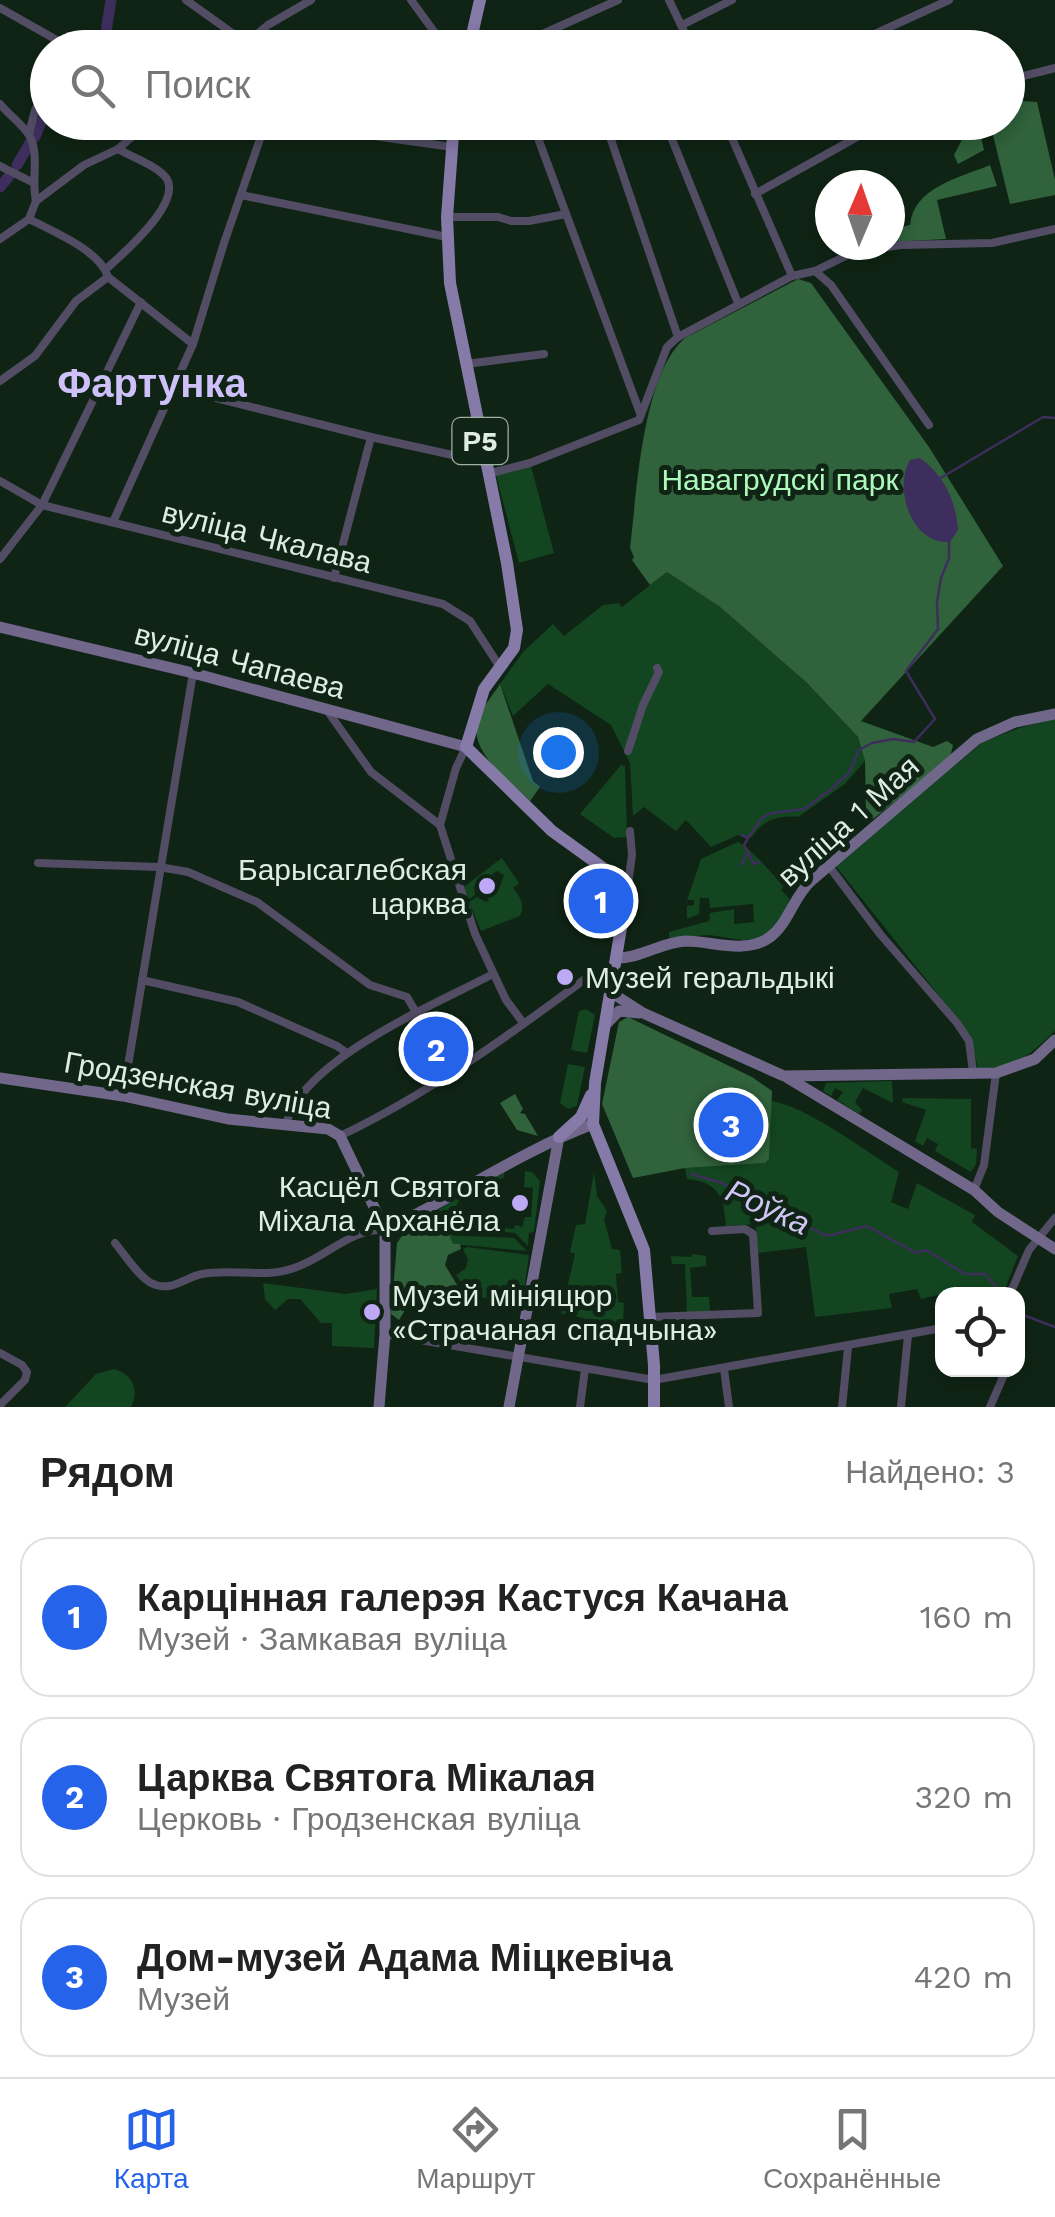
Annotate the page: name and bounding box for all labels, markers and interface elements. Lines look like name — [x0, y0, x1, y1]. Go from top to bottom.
search box — [30, 30, 1025, 140]
icon: search — [65, 58, 120, 113]
text: Поиск — [145, 63, 250, 107]
north arrow — [815, 170, 905, 260]
district label: Фартунка — [57, 360, 248, 407]
road number: Р5 — [452, 418, 508, 464]
park label: Навагрудскі парк — [661, 462, 899, 497]
street label: вуліца Чкалава — [159, 494, 376, 580]
street label: вуліца Чапаева — [131, 616, 349, 706]
your location — [533, 727, 584, 778]
street label: вуліца 1 Мая — [770, 749, 926, 893]
place label: Барысаглебская царква — [238, 852, 467, 921]
pin: 1 — [568, 864, 634, 938]
marker: Барысаглебская царква — [476, 875, 498, 897]
place label: Музей геральдыкі — [585, 960, 835, 995]
marker: Музей геральдыкі — [554, 966, 576, 988]
pin: 2 — [404, 1012, 468, 1086]
street label: Гродзенская вуліца — [61, 1044, 335, 1126]
pin: 3 — [698, 1088, 764, 1162]
place label: Касцёл Святога Міхала Арханёла — [257, 1169, 500, 1238]
water label: Роўка — [720, 1171, 816, 1243]
marker: Касцёл Святога Міхала Арханёла — [509, 1192, 531, 1214]
place label: Музей мініяцюр «Страчаная спадчына» — [392, 1278, 718, 1347]
map controls — [935, 1287, 1025, 1377]
button: locate — [935, 1287, 1025, 1377]
marker: Музей мініяцюр «Страчаная спадчына» — [361, 1301, 383, 1323]
text: Рядом — [40, 1448, 175, 1497]
text: Найдено: 3 — [845, 1453, 1015, 1491]
text: Карцінная галерэя Кастуся Качана — [137, 1576, 788, 1620]
text: 1 — [68, 1598, 81, 1636]
text: 160 m — [920, 1598, 1013, 1636]
text: Музей · Замкавая вуліца — [137, 1620, 507, 1658]
text: Царква Святога Мікалая — [137, 1756, 596, 1800]
text: 2 — [65, 1778, 84, 1816]
text: 320 m — [914, 1778, 1013, 1816]
text: Церковь · Гродзенская вуліца — [137, 1800, 580, 1838]
text: Дом-музей Адама Міцкевіча — [137, 1936, 673, 1980]
text: 3 — [65, 1958, 84, 1996]
text: 420 m — [913, 1958, 1013, 1996]
text: Музей — [137, 1980, 230, 2018]
tab: Карта — [114, 2102, 189, 2195]
tab: Маршрут — [416, 2102, 535, 2195]
tab: Сохранённые — [763, 2102, 941, 2195]

